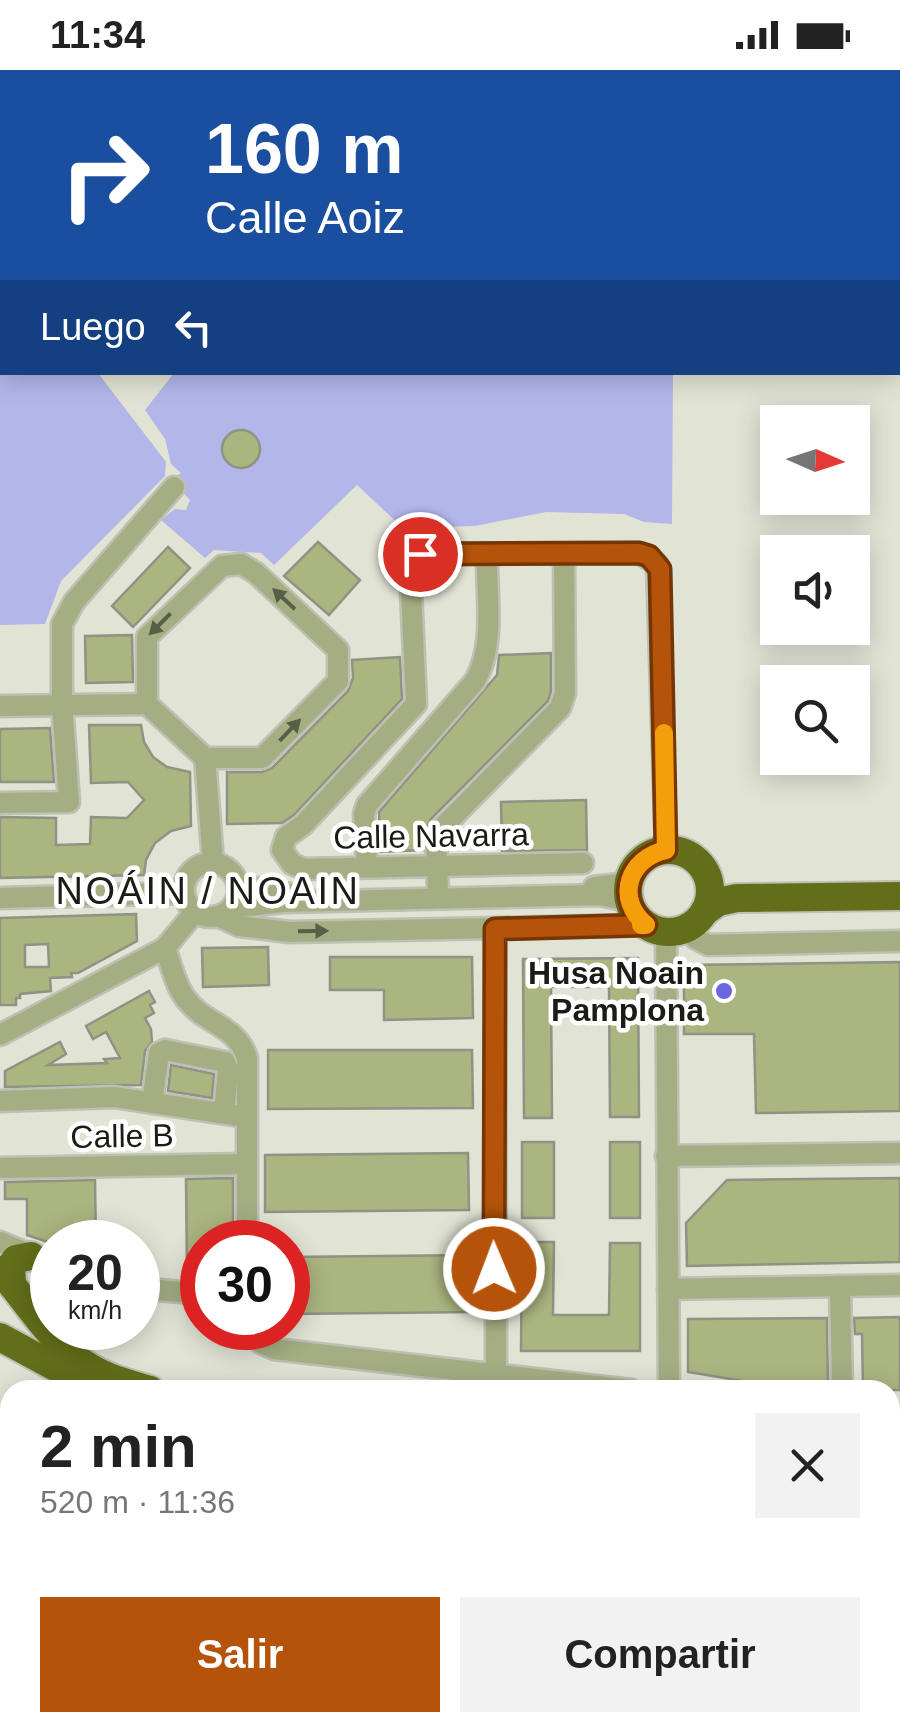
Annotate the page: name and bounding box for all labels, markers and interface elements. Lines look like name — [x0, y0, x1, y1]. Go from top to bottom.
text: 11:34 — [50, 14, 145, 56]
icon: right — [40, 110, 170, 240]
text: 160 m — [205, 110, 403, 188]
text: Calle Aoiz — [205, 192, 405, 243]
icon: left — [166, 300, 221, 355]
text: Luego — [40, 306, 146, 348]
north arrow — [760, 405, 870, 515]
map controls — [760, 405, 870, 775]
pin — [378, 512, 463, 597]
icon: arrive — [393, 527, 448, 582]
button: sound — [760, 535, 870, 645]
one-way arrow — [272, 588, 296, 611]
one-way arrow — [148, 612, 172, 636]
button: search — [760, 665, 870, 775]
one-way arrow — [278, 718, 301, 742]
street label: Calle Navarra — [333, 816, 529, 856]
district label: NOÁIN / NOAIN — [56, 870, 360, 912]
one-way arrow — [298, 923, 330, 939]
place label: Husa Noain Pamplona — [528, 955, 704, 1028]
marker: Husa Noain Pamplona — [713, 980, 735, 1002]
street label: Calle B — [70, 1117, 174, 1155]
position arrow — [442, 1217, 546, 1321]
speed limit sign: 30 — [180, 1220, 310, 1350]
text: 20 — [67, 1245, 123, 1301]
text: km/h — [68, 1296, 122, 1324]
text: 2 min — [40, 1413, 197, 1480]
button: close — [755, 1413, 860, 1518]
text: 520 m · 11:36 — [40, 1484, 235, 1520]
button: Salir — [40, 1597, 440, 1712]
button: Compartir — [460, 1597, 860, 1712]

